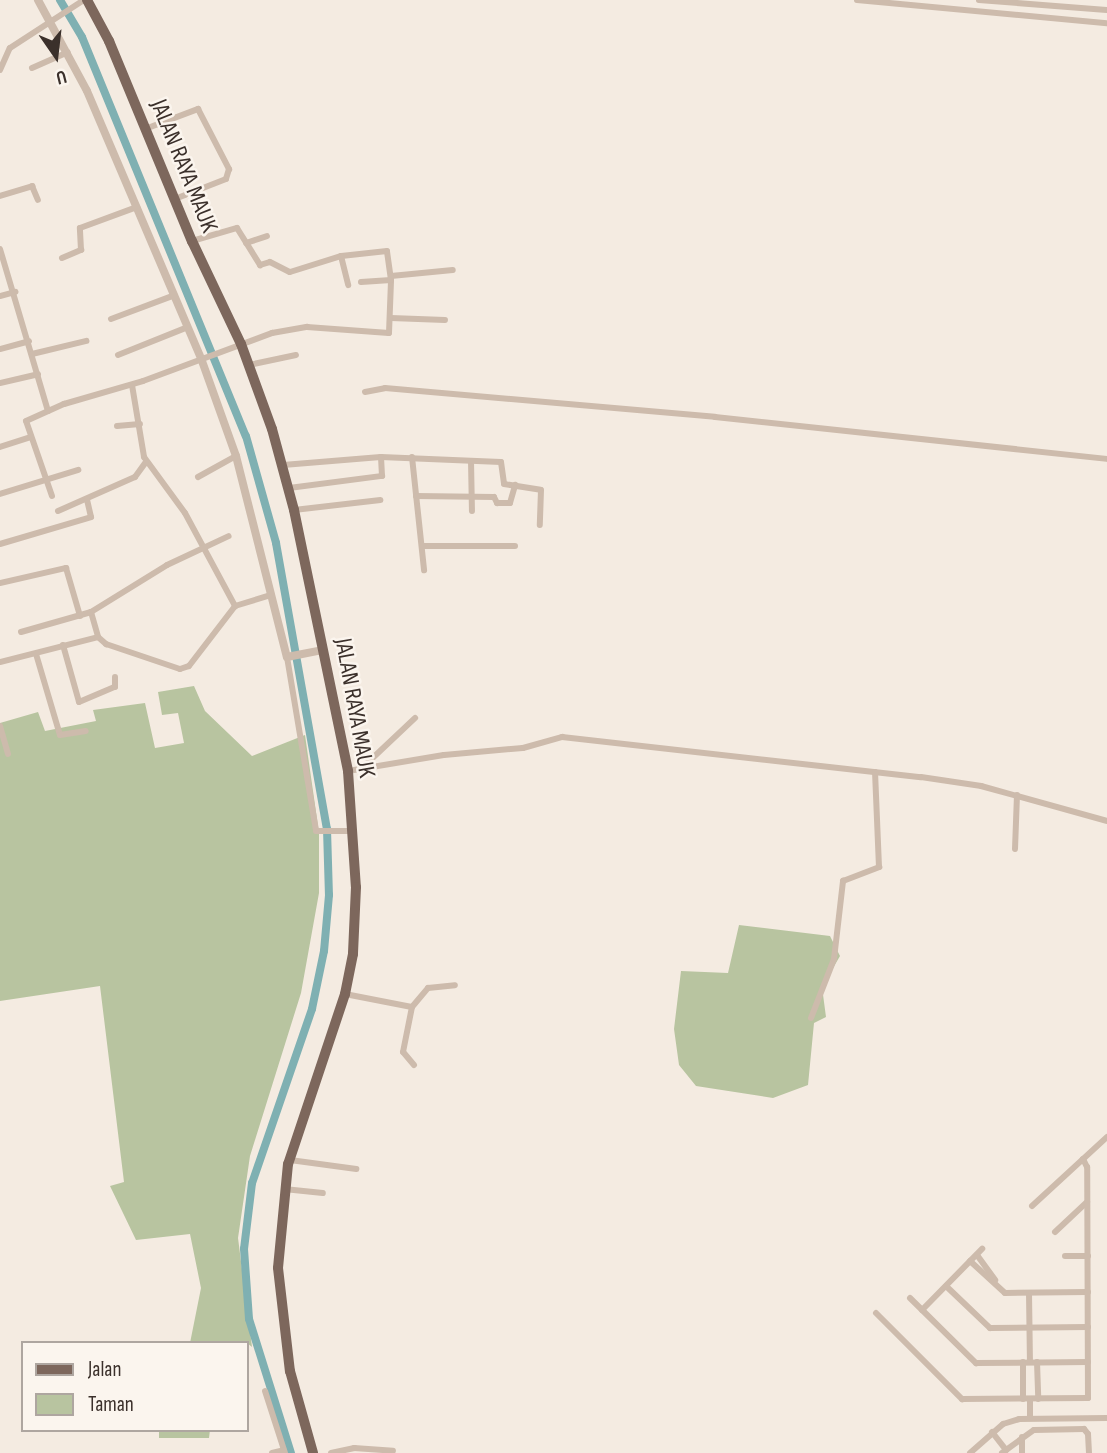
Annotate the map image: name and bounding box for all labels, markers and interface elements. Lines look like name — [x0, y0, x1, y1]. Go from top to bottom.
north arrow — [21, 21, 91, 91]
text: U — [54, 65, 69, 89]
street label: JALAN RAYA MAUK — [144, 95, 224, 237]
street label: JALAN RAYA MAUK — [329, 636, 381, 780]
legend — [21, 1341, 248, 1432]
text: Jalan — [88, 1357, 121, 1382]
text: Taman — [88, 1392, 134, 1417]

